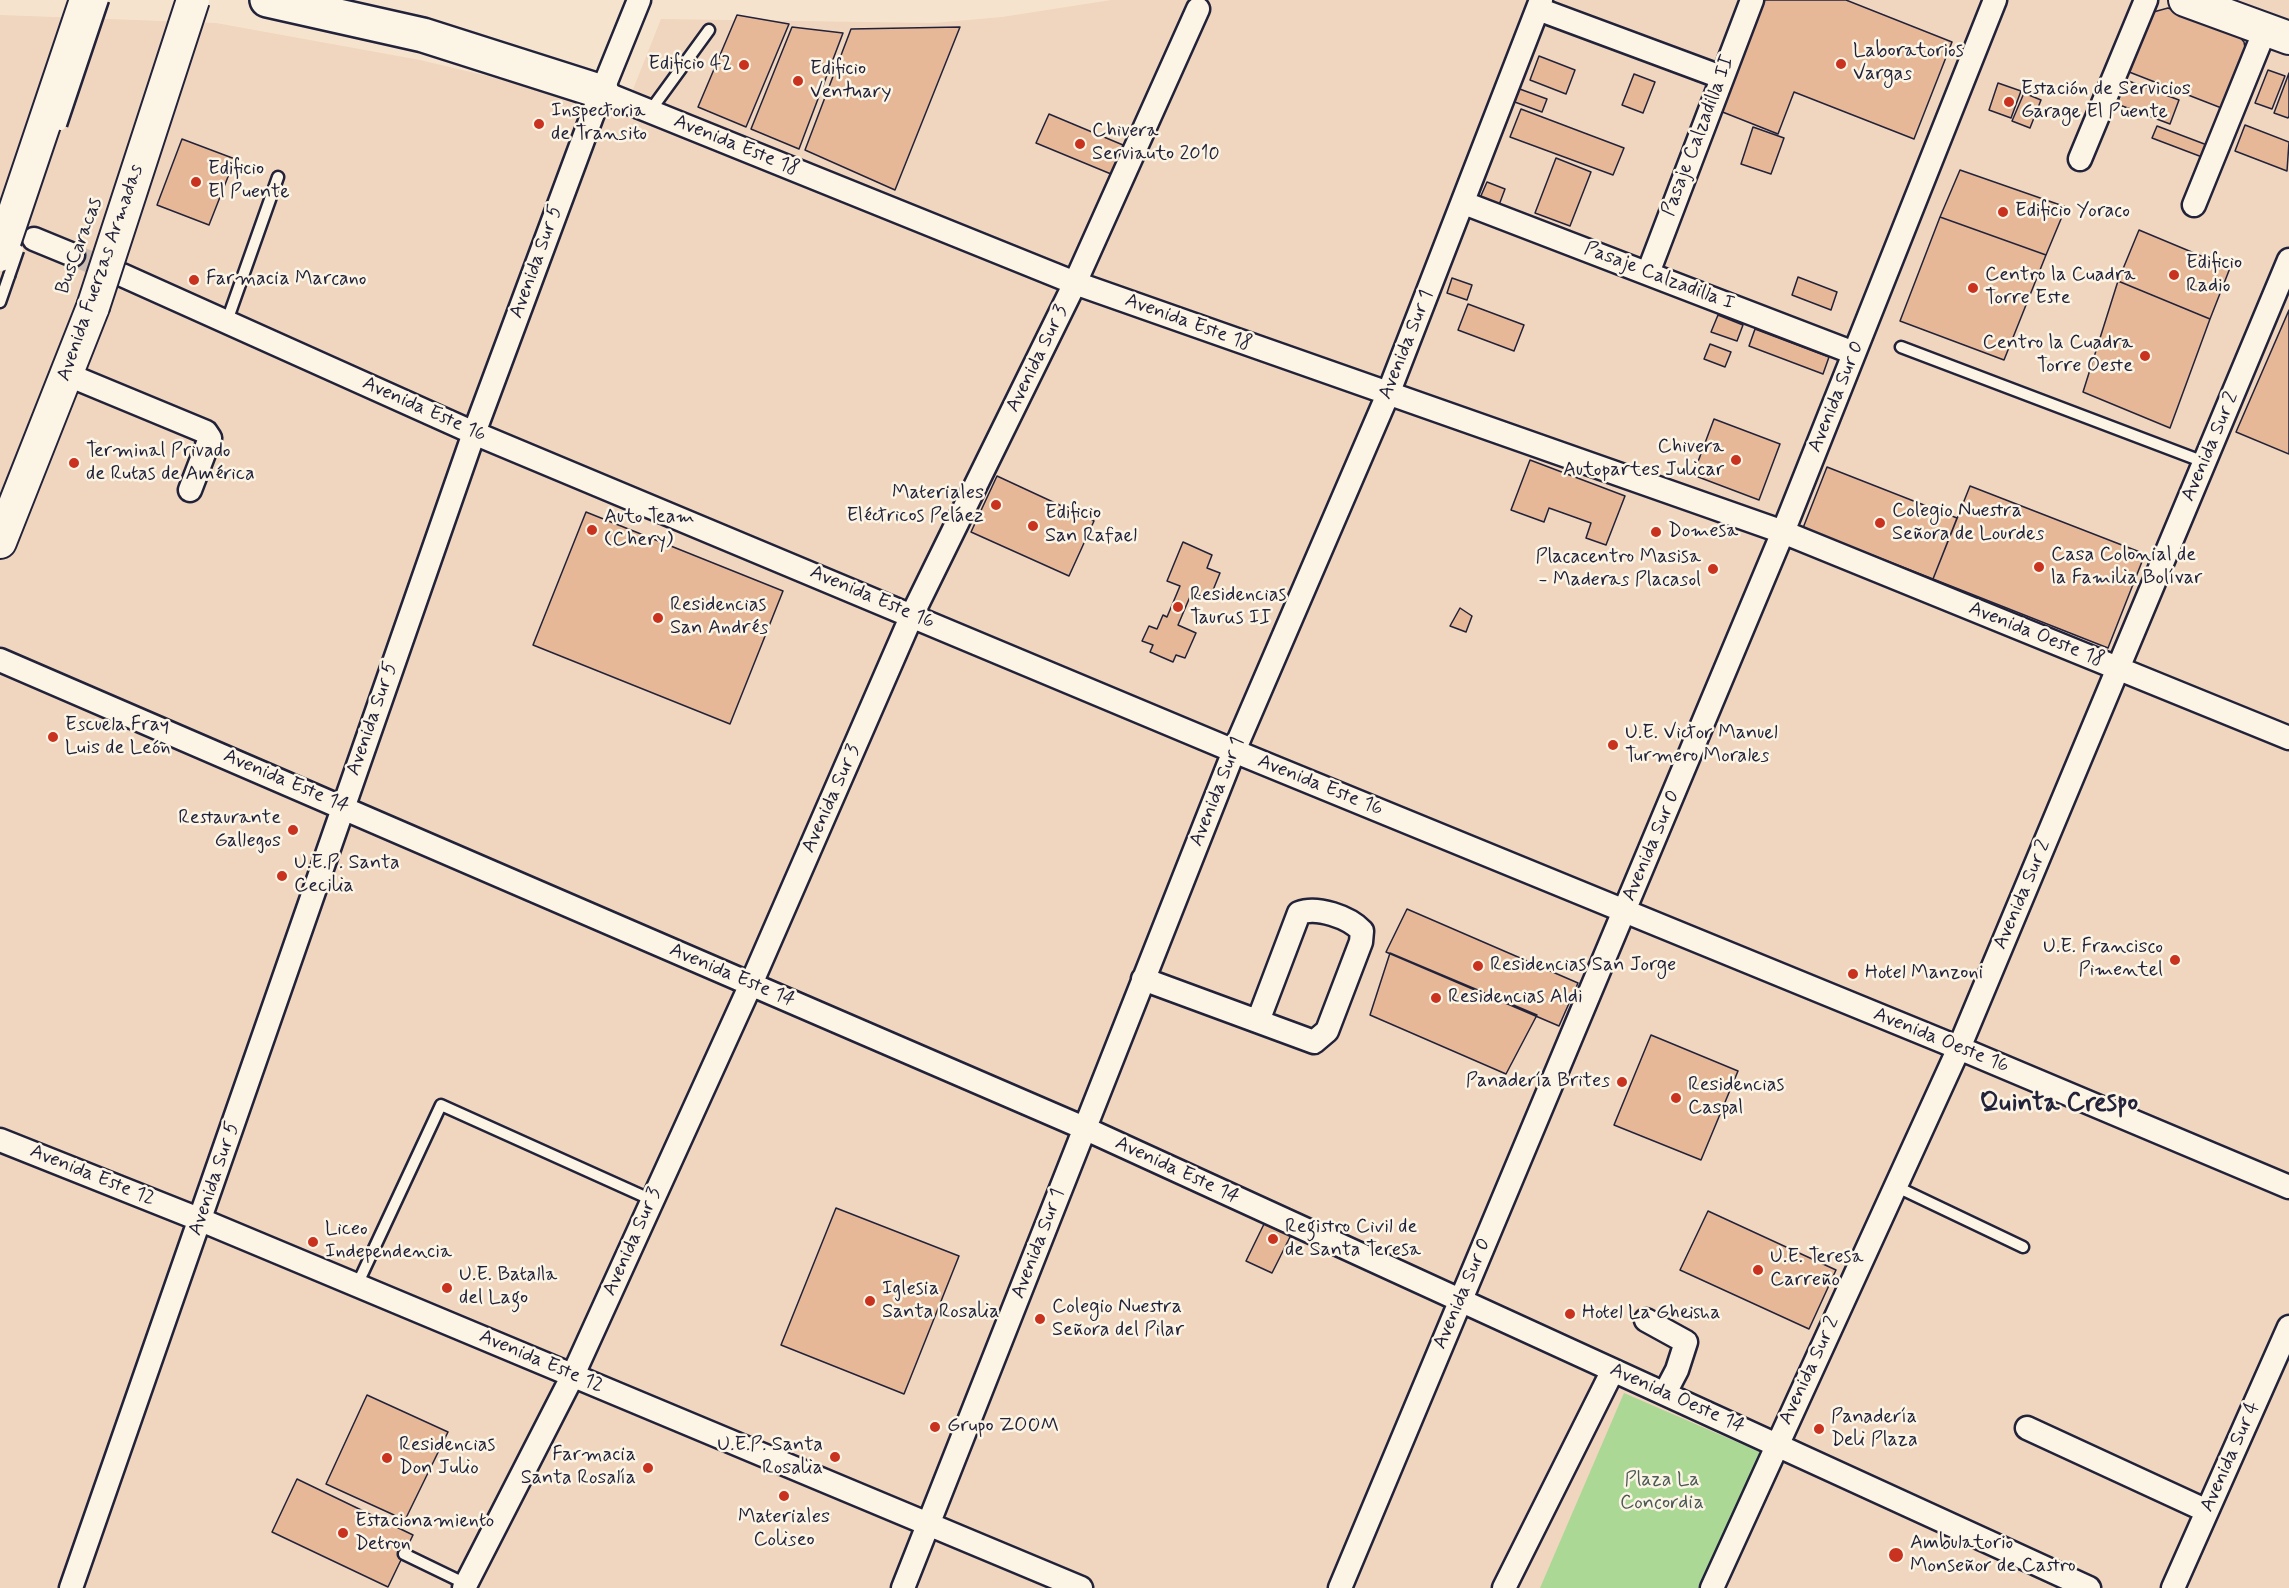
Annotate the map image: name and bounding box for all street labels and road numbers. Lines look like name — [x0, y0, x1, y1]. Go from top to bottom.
street label: Pasaje Calzadilla II — [1657, 52, 1741, 220]
street label: Avenida Este 18 — [670, 110, 802, 182]
street label: Avenida Fuerzas Armadas — [53, 162, 149, 384]
street label: BusCaracas — [51, 195, 109, 297]
street label: Avenida Sur 5 — [505, 202, 569, 322]
street label: Pasaje Calzadilla I — [1581, 237, 1737, 317]
street label: Avenida Sur 1 — [1374, 287, 1440, 403]
street label: Avenida Este 18 — [1121, 289, 1255, 357]
street label: Avenida Sur 3 — [1002, 302, 1074, 416]
street label: Avenida Sur 0 — [1804, 338, 1870, 456]
street label: Avenida Este 16 — [358, 372, 490, 448]
street label: Avenida Sur 2 — [2177, 389, 2245, 505]
street label: Avenida Este 16 — [806, 561, 938, 635]
street label: Avenida Oeste 18 — [1965, 597, 2107, 673]
street label: Avenida Sur 5 — [342, 659, 404, 779]
street label: Avenida Sur 1 — [1185, 734, 1251, 850]
street label: Avenida Sur 3 — [797, 741, 867, 857]
street label: Avenida Este 14 — [219, 745, 353, 819]
street label: Avenida Este 16 — [1254, 750, 1386, 822]
street label: Avenida Sur 0 — [1618, 787, 1686, 905]
street label: Avenida Sur 2 — [1989, 837, 2057, 953]
street label: Avenida Este 14 — [665, 939, 799, 1013]
street label: Avenida Oeste 16 — [1870, 1003, 2012, 1079]
street label: Avenida Sur 5 — [184, 1119, 246, 1239]
street label: Avenida Este 14 — [1111, 1132, 1243, 1210]
street label: Avenida Este 12 — [26, 1140, 158, 1212]
street label: Avenida Sur 3 — [598, 1184, 668, 1300]
street label: Avenida Sur 1 — [1007, 1186, 1071, 1302]
street label: Avenida Sur 0 — [1429, 1235, 1497, 1353]
street label: Avenida Sur 2 — [1774, 1313, 1846, 1429]
street label: Avenida Este 12 — [475, 1325, 607, 1399]
street label: Avenida Oeste 14 — [1606, 1359, 1748, 1439]
street label: Avenida Sur 4 — [2196, 1398, 2266, 1516]

